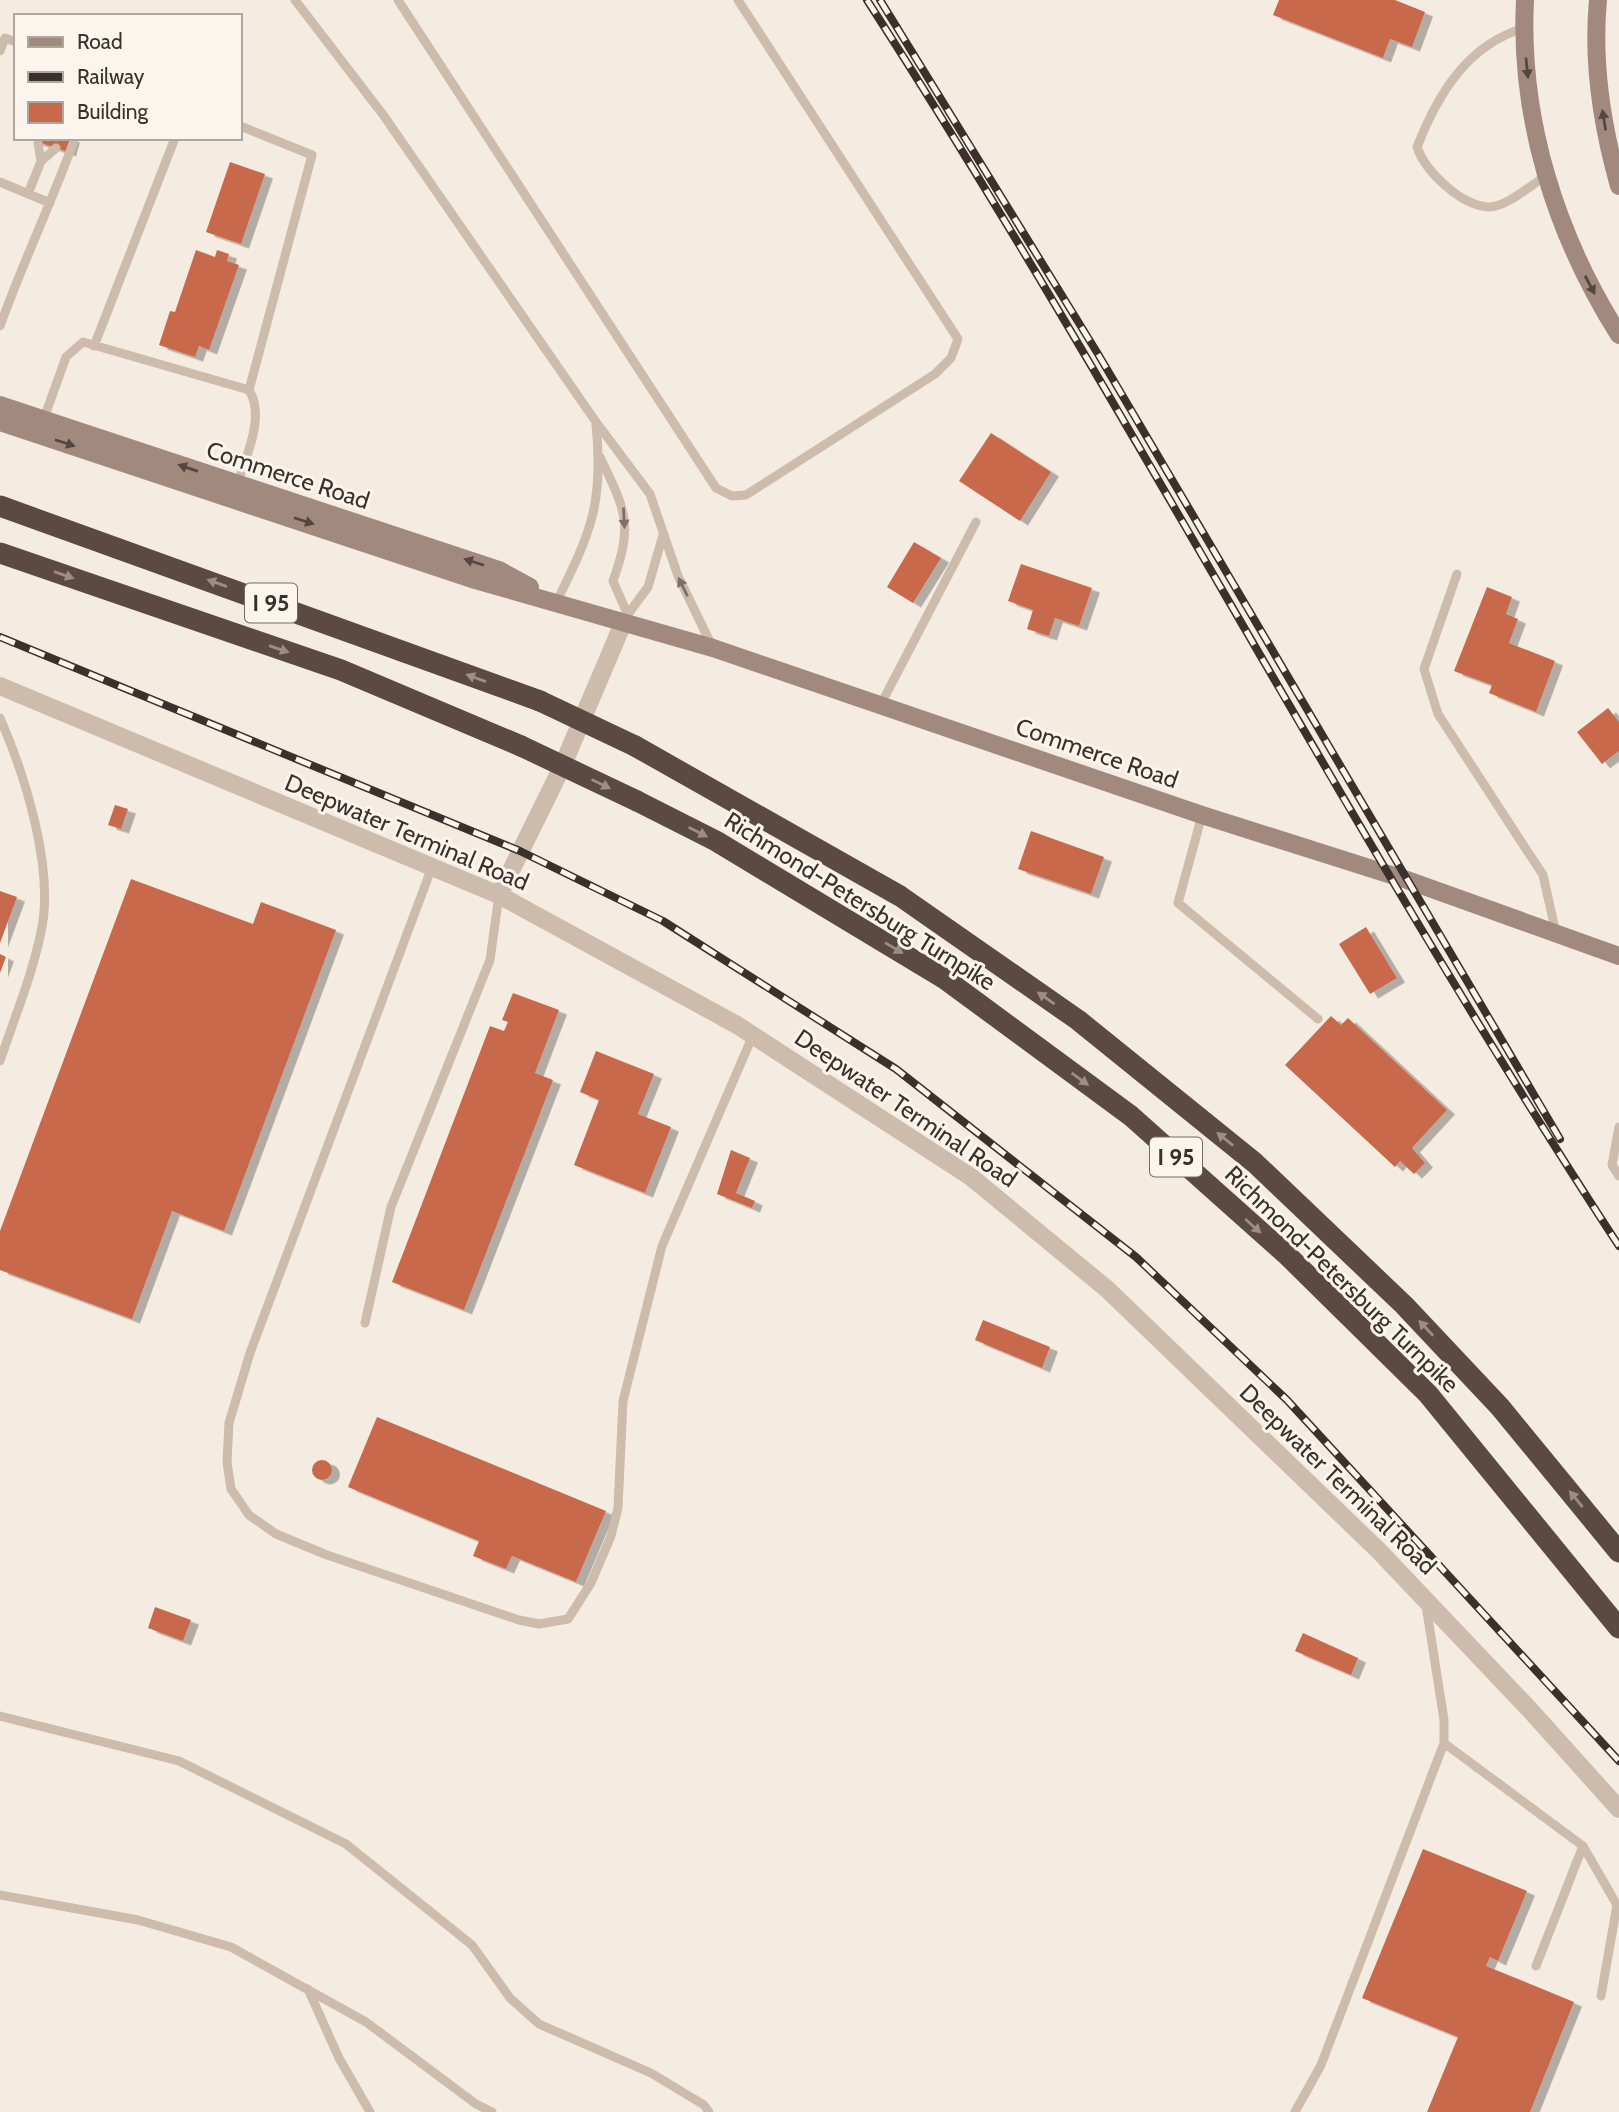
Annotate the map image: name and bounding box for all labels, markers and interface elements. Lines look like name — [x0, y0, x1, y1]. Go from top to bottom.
legend — [14, 14, 242, 140]
text: Road — [77, 29, 123, 54]
one-way arrow — [1521, 57, 1532, 79]
text: Railway — [77, 64, 145, 89]
text: Building — [77, 99, 149, 124]
one-way arrow — [1598, 109, 1609, 131]
one-way arrow — [1584, 275, 1595, 295]
street label: Commerce Road — [203, 435, 373, 515]
one-way arrow — [55, 438, 76, 449]
one-way arrow — [177, 462, 198, 473]
one-way arrow — [619, 507, 630, 529]
one-way arrow — [294, 517, 315, 527]
one-way arrow — [463, 556, 484, 567]
one-way arrow — [54, 570, 75, 581]
one-way arrow — [206, 577, 227, 588]
one-way arrow — [678, 577, 689, 597]
road number: I 95 — [245, 583, 297, 622]
one-way arrow — [269, 644, 290, 655]
one-way arrow — [466, 672, 487, 683]
street label: Commerce Road — [1012, 712, 1182, 794]
street label: Deepwater Terminal Road — [281, 767, 533, 897]
one-way arrow — [591, 778, 611, 790]
street label: Richmond-Petersburg Turnpike — [719, 806, 1001, 996]
one-way arrow — [688, 827, 708, 838]
one-way arrow — [884, 942, 903, 954]
one-way arrow — [1037, 991, 1055, 1005]
street label: Deepwater Terminal Road — [789, 1023, 1023, 1193]
one-way arrow — [1071, 1071, 1089, 1085]
one-way arrow — [1216, 1131, 1234, 1146]
road number: I 95 — [1150, 1138, 1202, 1176]
street label: Richmond-Petersburg Turnpike — [1219, 1160, 1465, 1398]
one-way arrow — [1244, 1217, 1261, 1233]
one-way arrow — [1418, 1320, 1434, 1337]
street label: Deepwater Terminal Road — [1234, 1378, 1442, 1580]
one-way arrow — [1568, 1490, 1583, 1508]

